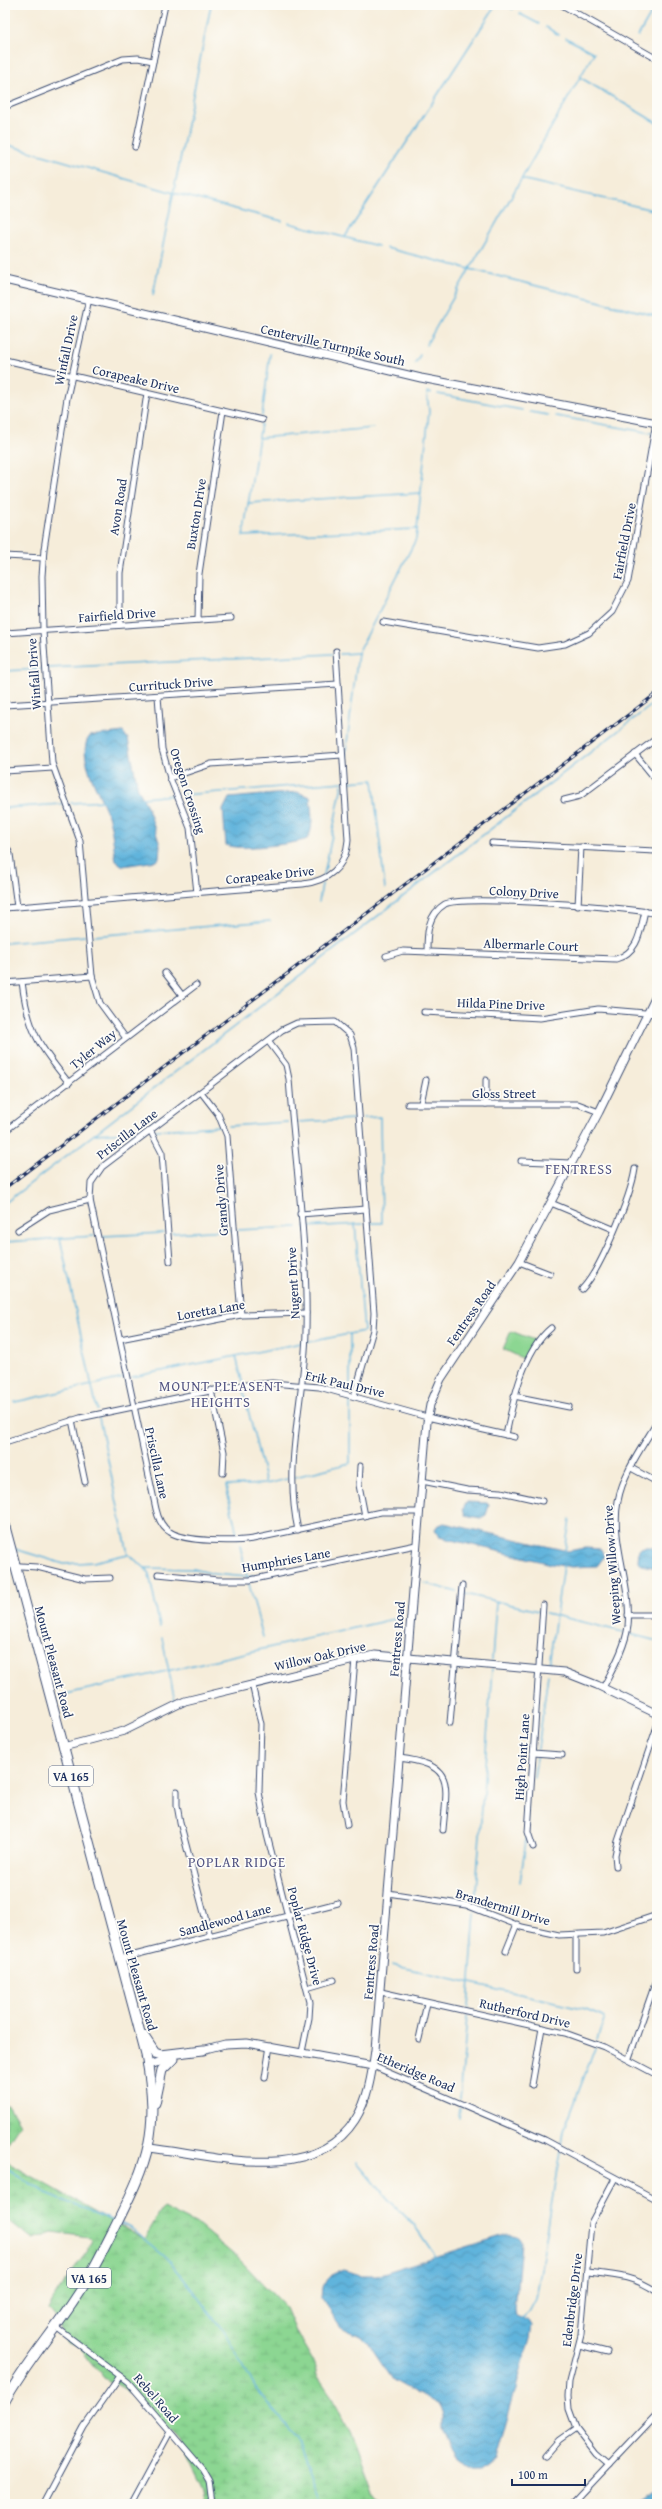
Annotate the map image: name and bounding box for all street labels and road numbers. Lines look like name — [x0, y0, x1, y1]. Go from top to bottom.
street label: Winfall Drive — [49, 313, 83, 387]
street label: Centerville Turnpike South — [259, 319, 408, 371]
street label: Corapeake Drive — [91, 360, 181, 398]
street label: Avon Road — [104, 477, 132, 537]
street label: Buxton Drive — [181, 477, 211, 551]
street label: Fairfield Drive — [607, 501, 641, 581]
street label: Fairfield Drive — [78, 603, 156, 627]
street label: Winfall Drive — [22, 638, 46, 710]
street label: Currituck Drive — [128, 672, 214, 696]
street label: Oregon Crossing — [165, 746, 211, 837]
street label: Corapeake Drive — [225, 861, 315, 889]
street label: Colony Drive — [489, 881, 559, 903]
street label: Albermarle Court — [483, 934, 579, 956]
street label: Hilda Pine Drive — [457, 993, 545, 1015]
street label: Tyler Way — [66, 1024, 121, 1074]
street label: Gloss Street — [472, 1084, 536, 1103]
street label: Priscilla Lane — [92, 1104, 162, 1164]
street label: Grandy Drive — [209, 1164, 233, 1236]
street label: Nugent Drive — [282, 1247, 304, 1319]
street label: Fentress Road — [442, 1277, 500, 1349]
street label: Loretta Lane — [176, 1295, 246, 1325]
street label: Erik Paul Drive — [303, 1366, 387, 1402]
street label: Priscilla Lane — [140, 1425, 174, 1501]
street label: Weeping Willow Drive — [598, 1505, 626, 1625]
street label: Humphries Lane — [240, 1543, 332, 1577]
street label: Fentress Road — [384, 1601, 410, 1677]
street label: Mount Pleasant Road — [30, 1604, 78, 1720]
street label: Willow Oak Drive — [272, 1636, 368, 1676]
street label: High Point Lane — [509, 1713, 535, 1801]
road number: VA 165 — [49, 1766, 93, 1786]
street label: Brandermill Drive — [453, 1884, 553, 1930]
street label: Poplar Ridge Drive — [283, 1885, 327, 1987]
street label: Sandlewood Lane — [177, 1899, 273, 1941]
street label: Mount Pleasant Road — [112, 1917, 162, 2033]
street label: Fentress Road — [358, 1924, 384, 2000]
street label: Rutherford Drive — [478, 1993, 572, 2033]
street label: Etheridge Road — [374, 2047, 458, 2097]
street label: Edenbridge Drive — [557, 2252, 587, 2348]
road number: VA 165 — [67, 2268, 111, 2288]
street label: Rebel Road — [129, 2369, 183, 2427]

